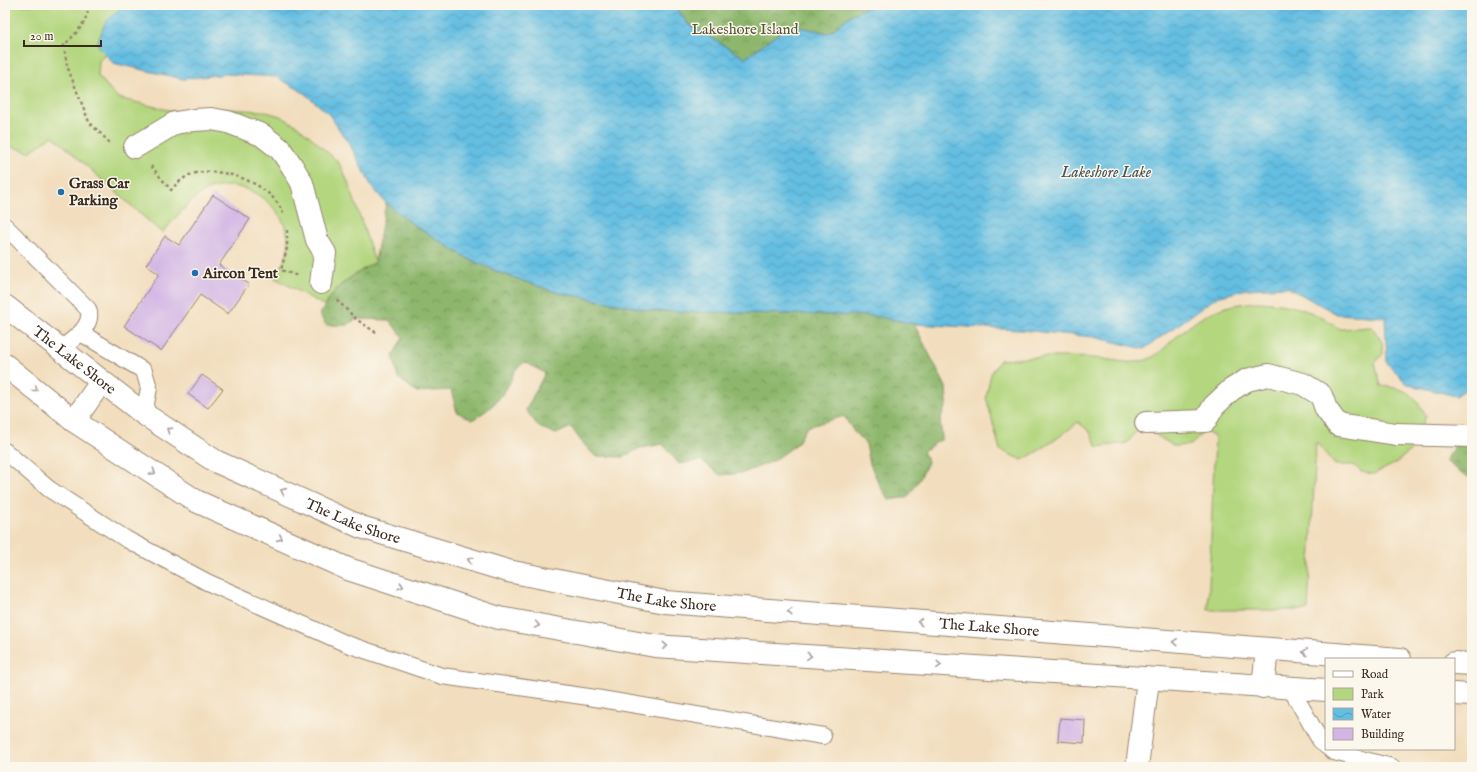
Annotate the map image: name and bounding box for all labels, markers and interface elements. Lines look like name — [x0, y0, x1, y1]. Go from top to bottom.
park label: Lakeshore Island — [691, 20, 800, 39]
scale bar — [24, 22, 101, 48]
text: 20 m — [30, 29, 53, 44]
water label: Lakeshore Lake — [1060, 163, 1152, 183]
place label: Grass Car Parking — [69, 174, 130, 210]
marker: Grass Car Parking — [56, 187, 66, 197]
place label: Aircon Tent — [202, 264, 279, 283]
marker: Aircon Tent — [190, 268, 200, 278]
street label: The Lake Shore — [29, 322, 120, 399]
one-way arrow — [31, 385, 38, 392]
one-way arrow — [166, 427, 173, 435]
one-way arrow — [149, 468, 156, 475]
one-way arrow — [280, 488, 287, 496]
street label: The Lake Shore — [303, 494, 403, 548]
one-way arrow — [276, 533, 284, 541]
one-way arrow — [467, 556, 474, 565]
one-way arrow — [397, 581, 404, 590]
street label: The Lake Shore — [615, 584, 717, 616]
one-way arrow — [787, 608, 793, 617]
street label: The Lake Shore — [938, 614, 1040, 641]
one-way arrow — [917, 618, 923, 627]
one-way arrow — [534, 620, 540, 629]
one-way arrow — [1172, 638, 1178, 647]
one-way arrow — [662, 642, 669, 651]
one-way arrow — [1302, 648, 1308, 657]
one-way arrow — [806, 652, 812, 661]
legend — [1325, 658, 1455, 750]
one-way arrow — [936, 661, 942, 670]
text: Road — [1361, 667, 1389, 682]
text: Park — [1361, 687, 1384, 702]
text: Water — [1361, 707, 1392, 722]
text: Building — [1361, 727, 1405, 742]

